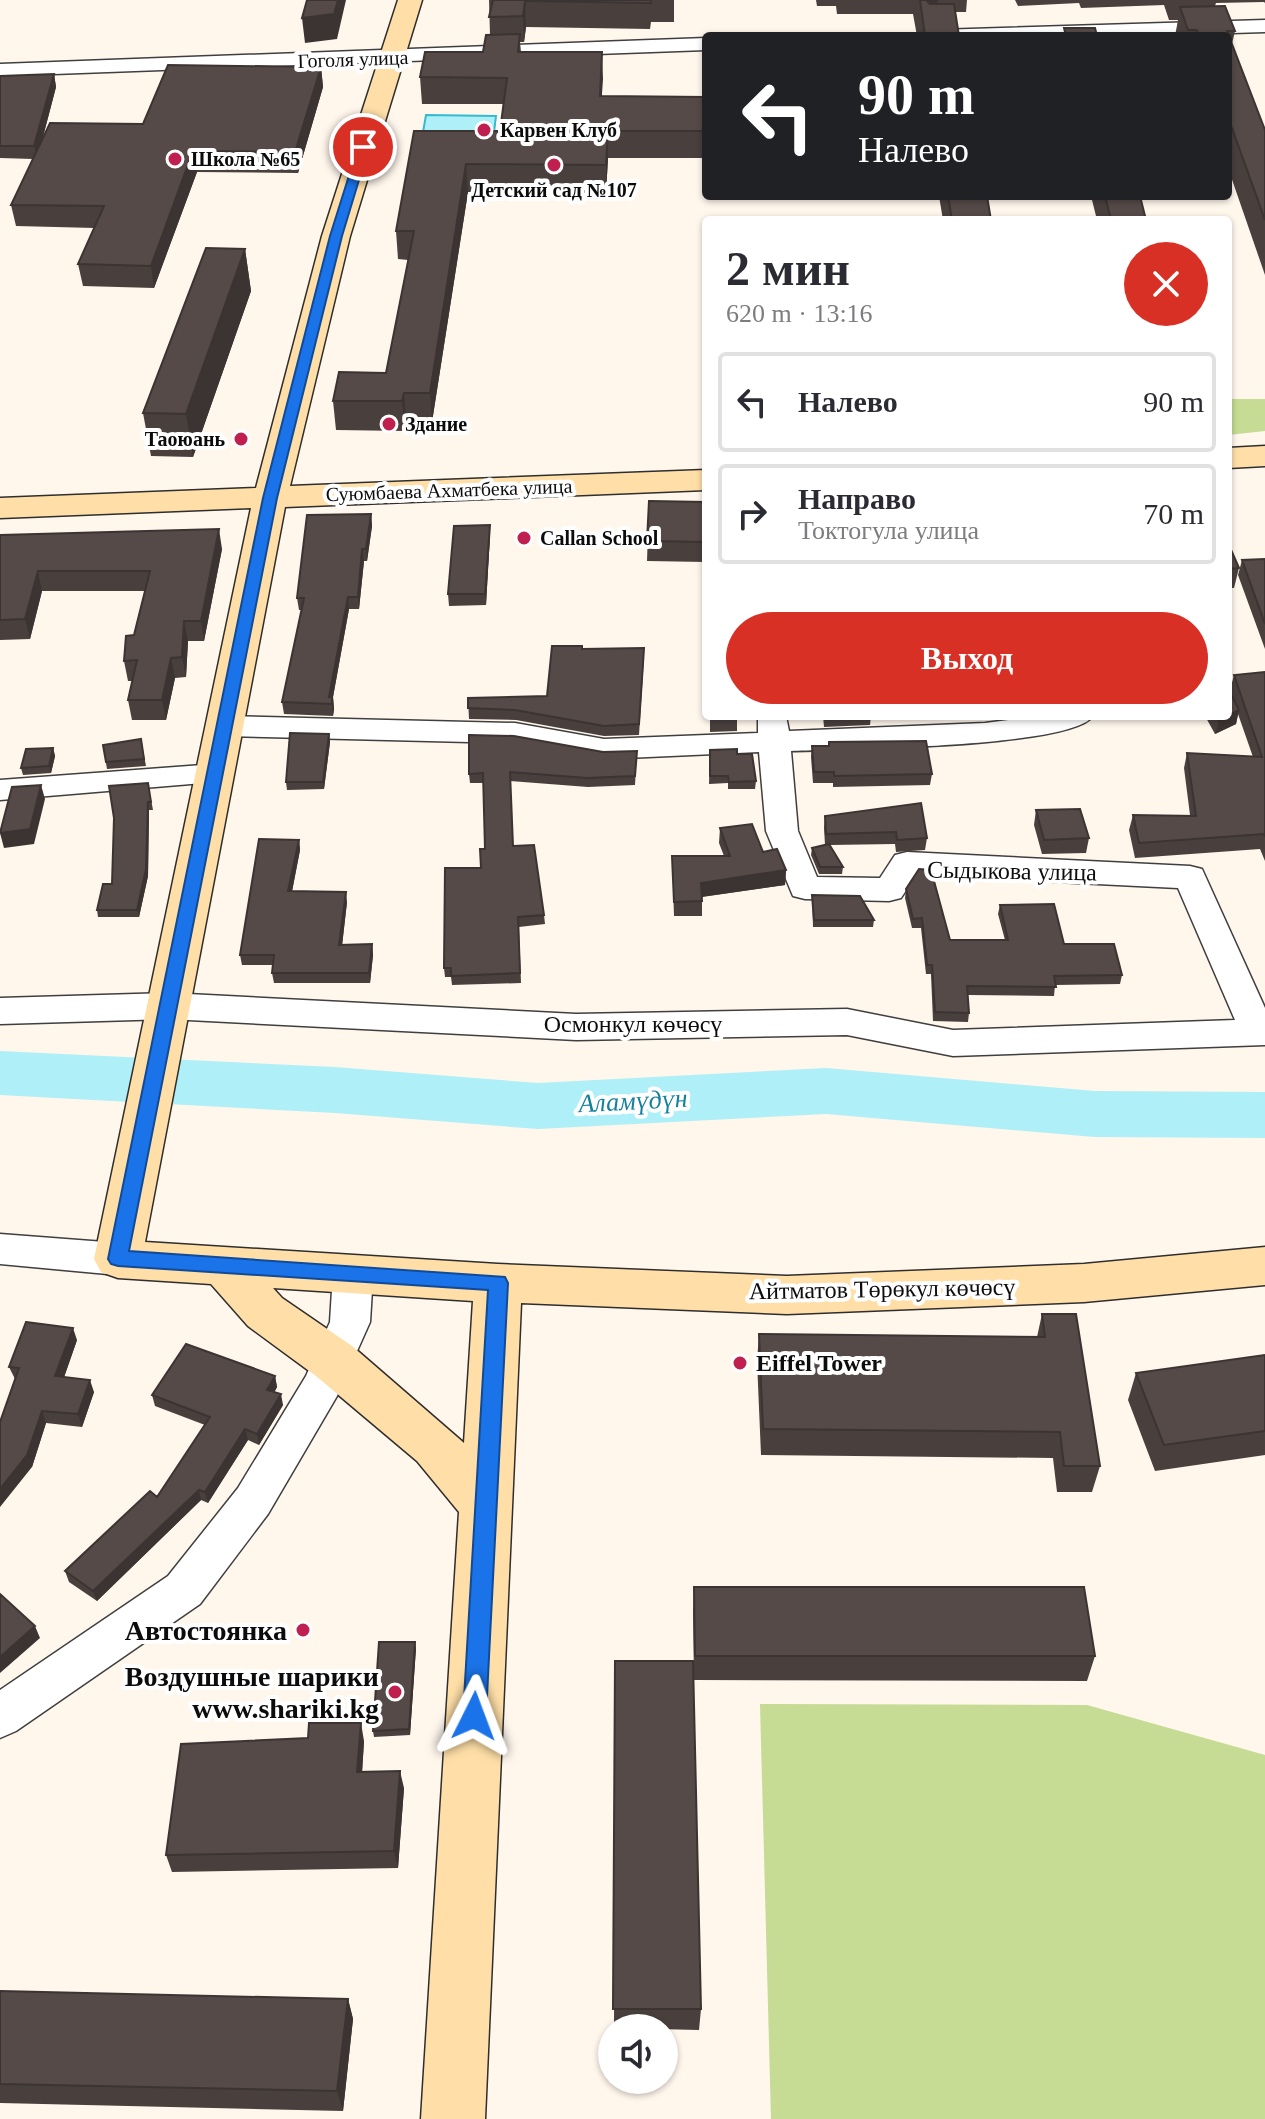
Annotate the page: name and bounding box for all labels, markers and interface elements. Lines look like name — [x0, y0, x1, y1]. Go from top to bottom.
street label: Гоголя улица — [297, 46, 409, 73]
icon: left — [726, 64, 830, 168]
text: 90 m — [858, 64, 975, 126]
pin — [329, 113, 397, 181]
place label: Карвен Клуб — [500, 119, 617, 142]
marker: Карвен Клуб — [475, 121, 493, 139]
icon: arrive — [341, 125, 385, 169]
text: Налево — [858, 130, 969, 170]
place label: Школа №65 — [191, 148, 300, 170]
marker: Школа №65 — [166, 150, 184, 168]
marker: Детский сад №107 — [545, 156, 563, 174]
place label: Детский сад №107 — [471, 179, 637, 202]
text: 2 мин — [726, 242, 850, 295]
button: close — [1124, 242, 1208, 326]
text: 620 m · 13:16 — [726, 299, 873, 328]
icon: left — [730, 380, 774, 424]
text: Налево — [798, 385, 898, 418]
text: 90 m — [1143, 385, 1204, 418]
place label: Здание — [405, 413, 467, 435]
marker: Здание — [380, 415, 398, 433]
place label: Таоюань — [145, 428, 225, 450]
marker: Таоюань — [232, 430, 250, 448]
street label: Суюмбаева Ахматбека улица — [325, 475, 573, 506]
text: Направо — [798, 482, 916, 515]
icon: right — [730, 492, 774, 536]
text: 70 m — [1143, 497, 1204, 530]
text: Токтогула улица — [798, 516, 979, 545]
place label: Callan School — [540, 527, 659, 549]
marker: Callan School — [515, 529, 533, 547]
button: Выход — [726, 612, 1208, 704]
street label: Сыдыкова улица — [927, 857, 1097, 885]
street label: Осмонкул көчөсү — [544, 1011, 722, 1037]
water label: Аламүдүн — [576, 1084, 688, 1118]
street label: Айтматов Төрөкул көчөсү — [749, 1274, 1015, 1304]
place label: Eiffel Tower — [756, 1350, 882, 1376]
marker: Eiffel Tower — [731, 1354, 749, 1372]
place label: Автостоянка — [125, 1615, 287, 1646]
marker: Автостоянка — [294, 1621, 312, 1639]
place label: Воздушные шарики www.shariki.kg — [125, 1661, 379, 1724]
position arrow — [432, 1674, 516, 1758]
marker: Воздушные шарики www.shariki.kg — [386, 1683, 404, 1701]
map controls — [598, 2014, 678, 2094]
button: sound — [598, 2014, 678, 2094]

